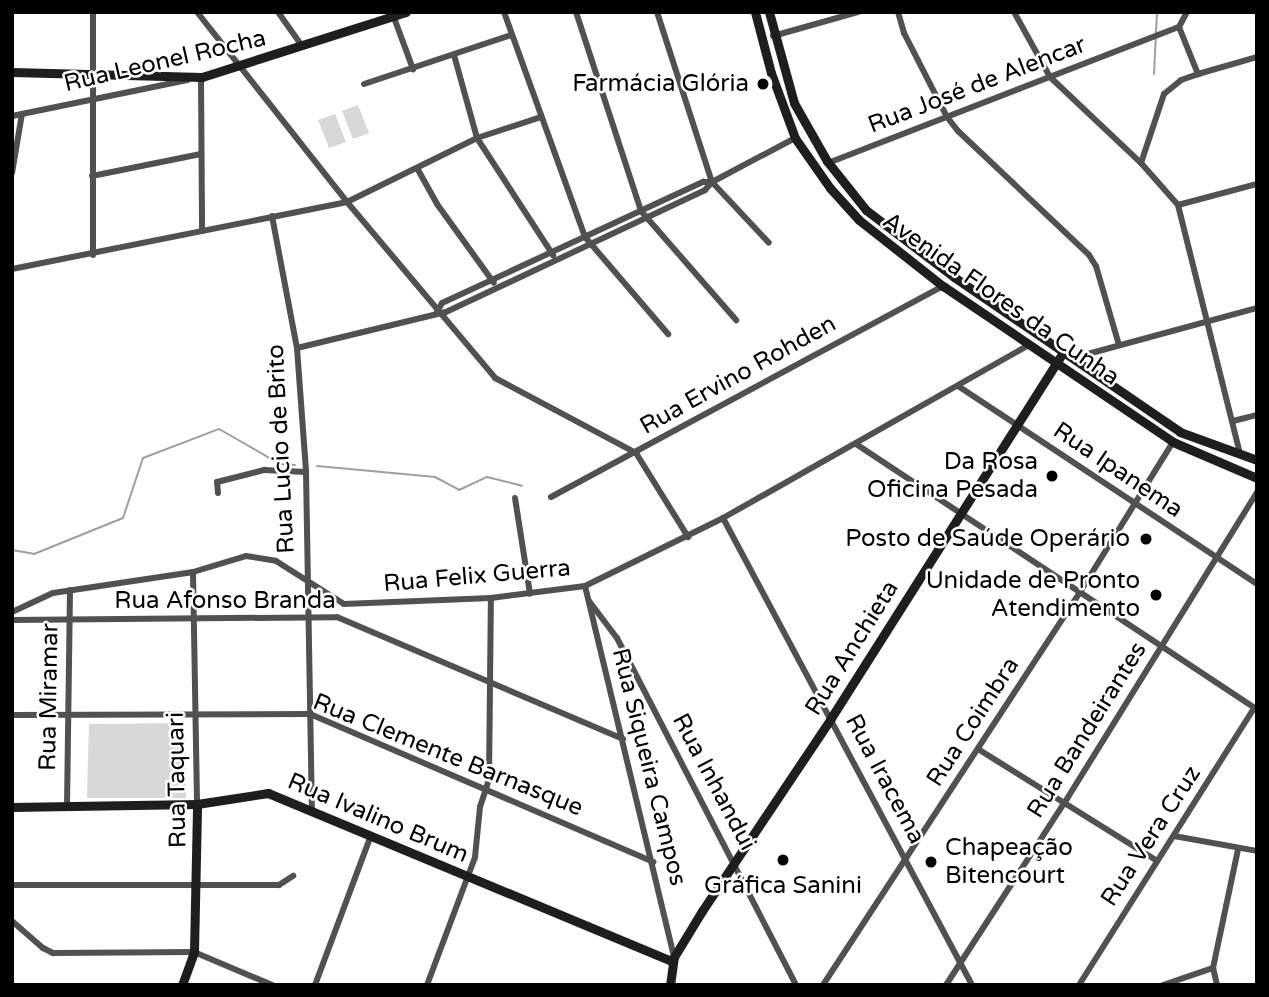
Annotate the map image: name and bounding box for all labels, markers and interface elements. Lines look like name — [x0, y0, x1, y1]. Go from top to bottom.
street label: Rua Leonel Rocha — [61, 24, 269, 98]
street label: Rua José de Alencar — [864, 30, 1090, 140]
place label: Farmácia Glória — [572, 70, 749, 98]
marker: Farmácia Glória — [755, 76, 771, 92]
street label: Avenida Flores da Cunha — [877, 206, 1125, 392]
street label: Rua Ervino Rohden — [635, 309, 841, 441]
street label: Rua Lucio de Brito — [261, 344, 301, 554]
street label: Rua Ipanema — [1048, 416, 1188, 524]
place label: Da Rosa Oficina Pesada — [867, 448, 1038, 504]
marker: Da Rosa Oficina Pesada — [1044, 468, 1060, 484]
place label: Posto de Saúde Operário — [845, 525, 1130, 553]
marker: Posto de Saúde Operário — [1136, 529, 1156, 549]
street label: Rua Felix Guerra — [382, 553, 572, 599]
place label: Unidade de Pronto Atendimento — [926, 567, 1140, 623]
street label: Rua Anchieta — [799, 575, 905, 721]
marker: Unidade de Pronto Atendimento — [1146, 585, 1166, 605]
street label: Rua Afonso Branda — [114, 587, 336, 615]
street label: Rua Miramar — [33, 623, 65, 771]
street label: Rua Bandeirantes — [1021, 637, 1153, 823]
street label: Rua Siqueira Campos — [606, 645, 692, 889]
street label: Rua Coimbra — [921, 652, 1025, 792]
street label: Rua Clemente Barnasque — [309, 688, 587, 822]
street label: Rua Inhandui — [666, 709, 762, 855]
street label: Rua Iracema — [839, 709, 931, 849]
street label: Rua Taquari — [161, 712, 193, 848]
street label: Rua Vera Cruz — [1095, 760, 1207, 912]
street label: Rua Ivalino Brum — [283, 767, 473, 869]
place label: Chapeação Bitencourt — [945, 834, 1073, 890]
marker: Gráfica Sanini — [775, 852, 791, 868]
marker: Chapeação Bitencourt — [923, 854, 939, 870]
place label: Gráfica Sanini — [704, 872, 862, 900]

